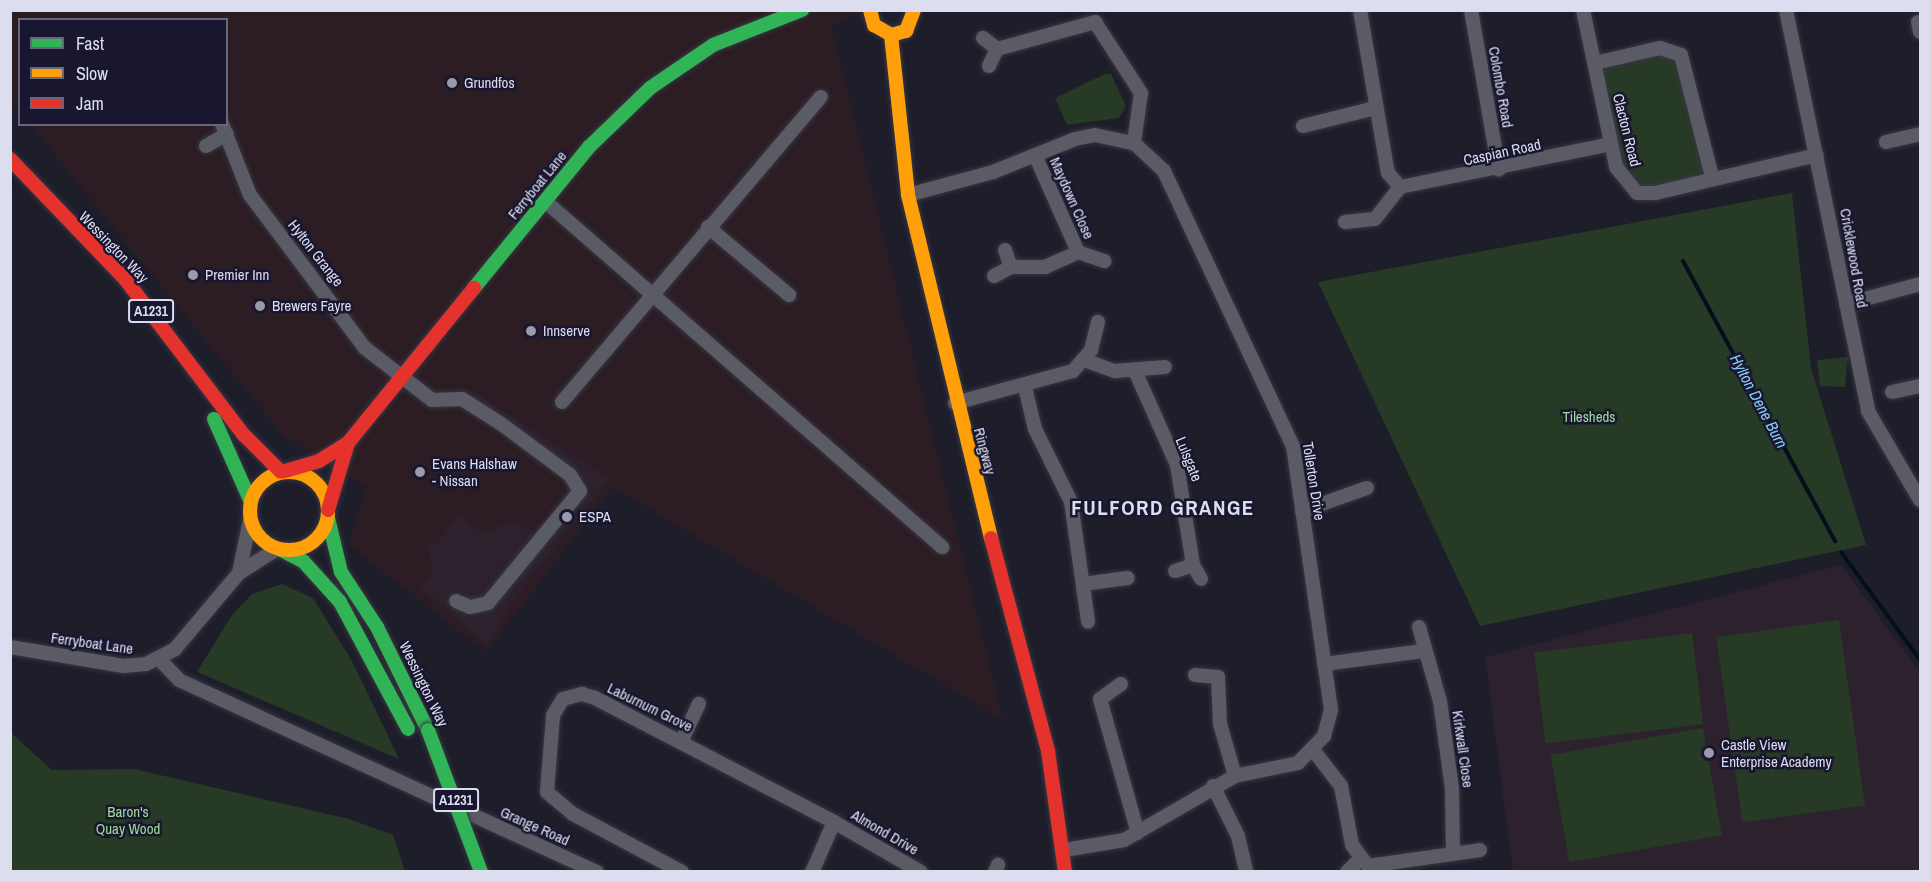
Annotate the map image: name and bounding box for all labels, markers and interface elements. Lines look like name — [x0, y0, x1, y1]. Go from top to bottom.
legend — [18, 18, 228, 126]
text: Fast — [76, 31, 104, 56]
street label: Colombo Road — [1485, 45, 1517, 129]
text: Slow — [76, 61, 108, 86]
place label: Grundfos — [464, 74, 515, 92]
marker: Grundfos — [445, 76, 459, 90]
text: Jam — [76, 91, 104, 116]
street label: Clacton Road — [1609, 92, 1645, 168]
street label: Caspian Road — [1462, 135, 1542, 169]
street label: Ferryboat Lane — [504, 147, 570, 223]
street label: Maydown Close — [1046, 154, 1098, 242]
street label: Cricklewood Road — [1836, 207, 1872, 309]
street label: Wessington Way — [75, 208, 153, 286]
street label: Hylton Grange — [284, 216, 348, 290]
place label: Premier Inn — [205, 266, 269, 284]
marker: Premier Inn — [186, 268, 200, 282]
place label: Brewers Fayre — [272, 297, 351, 315]
marker: Brewers Fayre — [253, 299, 267, 313]
road number: A1231 — [127, 300, 175, 322]
place label: Innserve — [543, 322, 590, 340]
marker: Innserve — [524, 324, 538, 338]
water label: Hylton Dene Burn — [1726, 351, 1792, 451]
park label: Tilesheds — [1562, 408, 1616, 426]
street label: Ringway — [970, 426, 1000, 476]
street label: Lulsgate — [1172, 434, 1206, 484]
street label: Tollerton Drive — [1299, 440, 1329, 522]
place label: Evans Halshaw - Nissan — [432, 454, 517, 489]
marker: Evans Halshaw - Nissan — [413, 465, 427, 479]
district label: FULFORD GRANGE — [1071, 495, 1255, 521]
place label: ESPA — [579, 508, 611, 526]
marker: ESPA — [560, 510, 574, 524]
street label: Ferryboat Lane — [50, 628, 134, 658]
street label: Wessington Way — [396, 639, 452, 729]
street label: Laburnum Grove — [605, 679, 695, 735]
street label: Kirkwall Close — [1449, 709, 1477, 789]
place label: Castle View Enterprise Academy — [1721, 735, 1832, 770]
marker: Castle View Enterprise Academy — [1702, 746, 1716, 760]
road number: A1231 — [432, 789, 480, 811]
park label: Baron's Quay Wood — [96, 802, 160, 837]
street label: Grange Road — [498, 803, 572, 849]
street label: Almond Drive — [848, 806, 922, 858]

